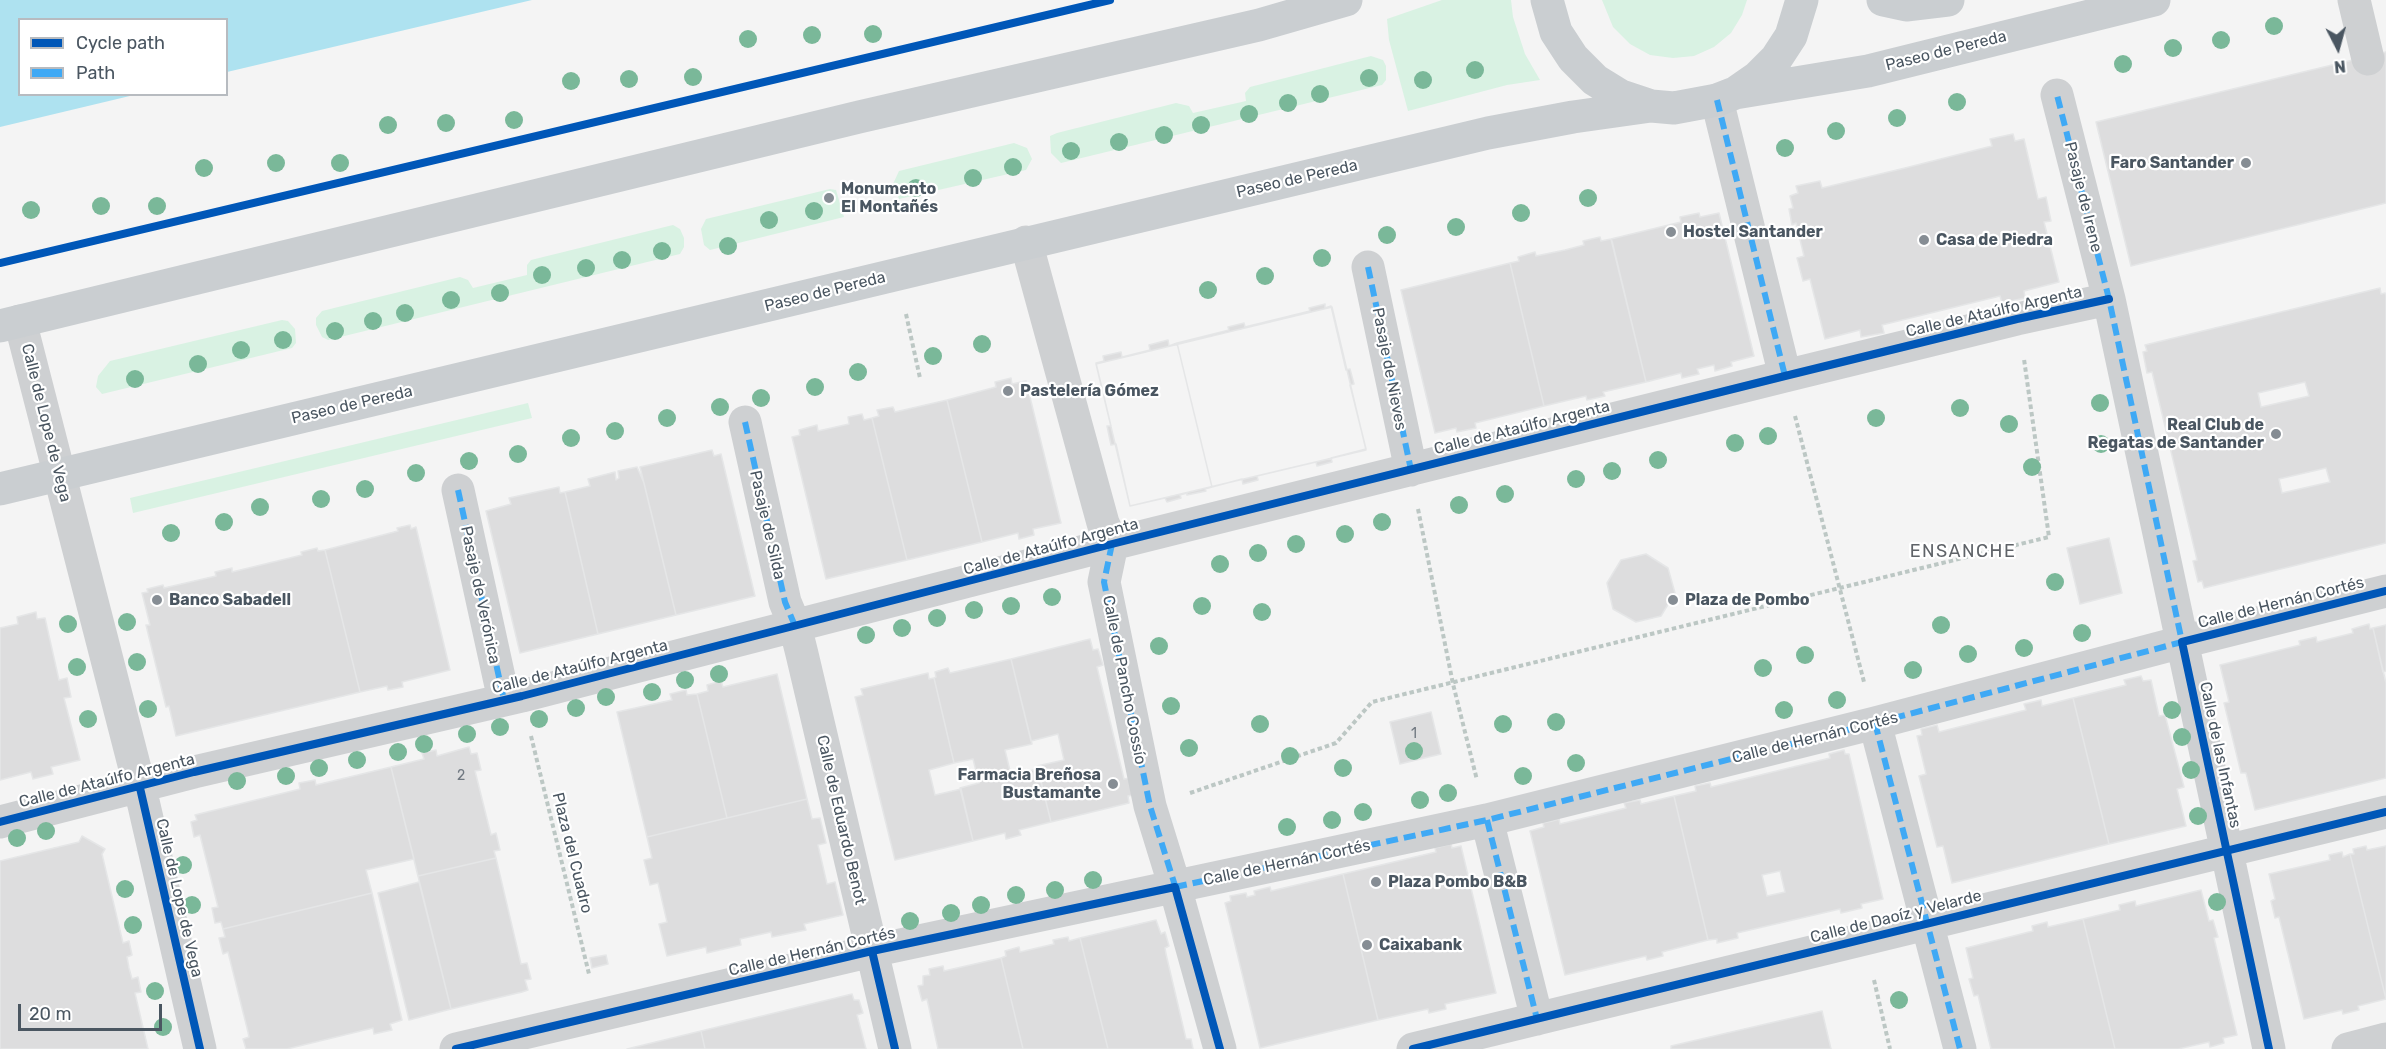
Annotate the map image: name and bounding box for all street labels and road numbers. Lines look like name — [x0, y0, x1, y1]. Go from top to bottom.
street label: Paseo de Pereda — [1884, 27, 2008, 75]
street label: Pasaje de Irene — [2060, 140, 2106, 254]
street label: Paseo de Pereda — [1234, 156, 1360, 202]
street label: Paseo de Pereda — [763, 268, 887, 316]
street label: Calle de Ataúlfo Argenta — [1904, 282, 2084, 342]
street label: Pasaje de Nieves — [1368, 306, 1410, 432]
street label: Calle de Lope de Vega — [17, 342, 75, 504]
street label: Paseo de Pereda — [289, 382, 415, 428]
street label: Calle de Ataúlfo Argenta — [1432, 397, 1612, 459]
street label: Pasaje de Silda — [745, 469, 789, 581]
street label: Calle de Ataúlfo Argenta — [961, 514, 1141, 580]
street label: Pasaje de Verónica — [456, 524, 504, 666]
street label: Calle de Hernán Cortés — [2196, 573, 2366, 633]
street label: Calle de Pancho Cossío — [1098, 594, 1150, 766]
street label: Calle de Ataúlfo Argenta — [490, 636, 670, 698]
street label: Calle de las Infantas — [2195, 680, 2245, 830]
street label: Calle de Hernán Cortés — [1730, 708, 1900, 768]
street label: Calle de Eduardo Benot — [812, 733, 870, 907]
street label: Calle de Ataúlfo Argenta — [17, 750, 197, 812]
street label: Plaza del Cuadro — [548, 791, 596, 915]
street label: Calle de Lope de Vega — [151, 817, 207, 979]
street label: Calle de Hernán Cortés — [1202, 836, 1372, 890]
street label: Calle de Daoíz y Velarde — [1808, 886, 1984, 948]
street label: Calle de Hernán Cortés — [727, 923, 897, 981]

